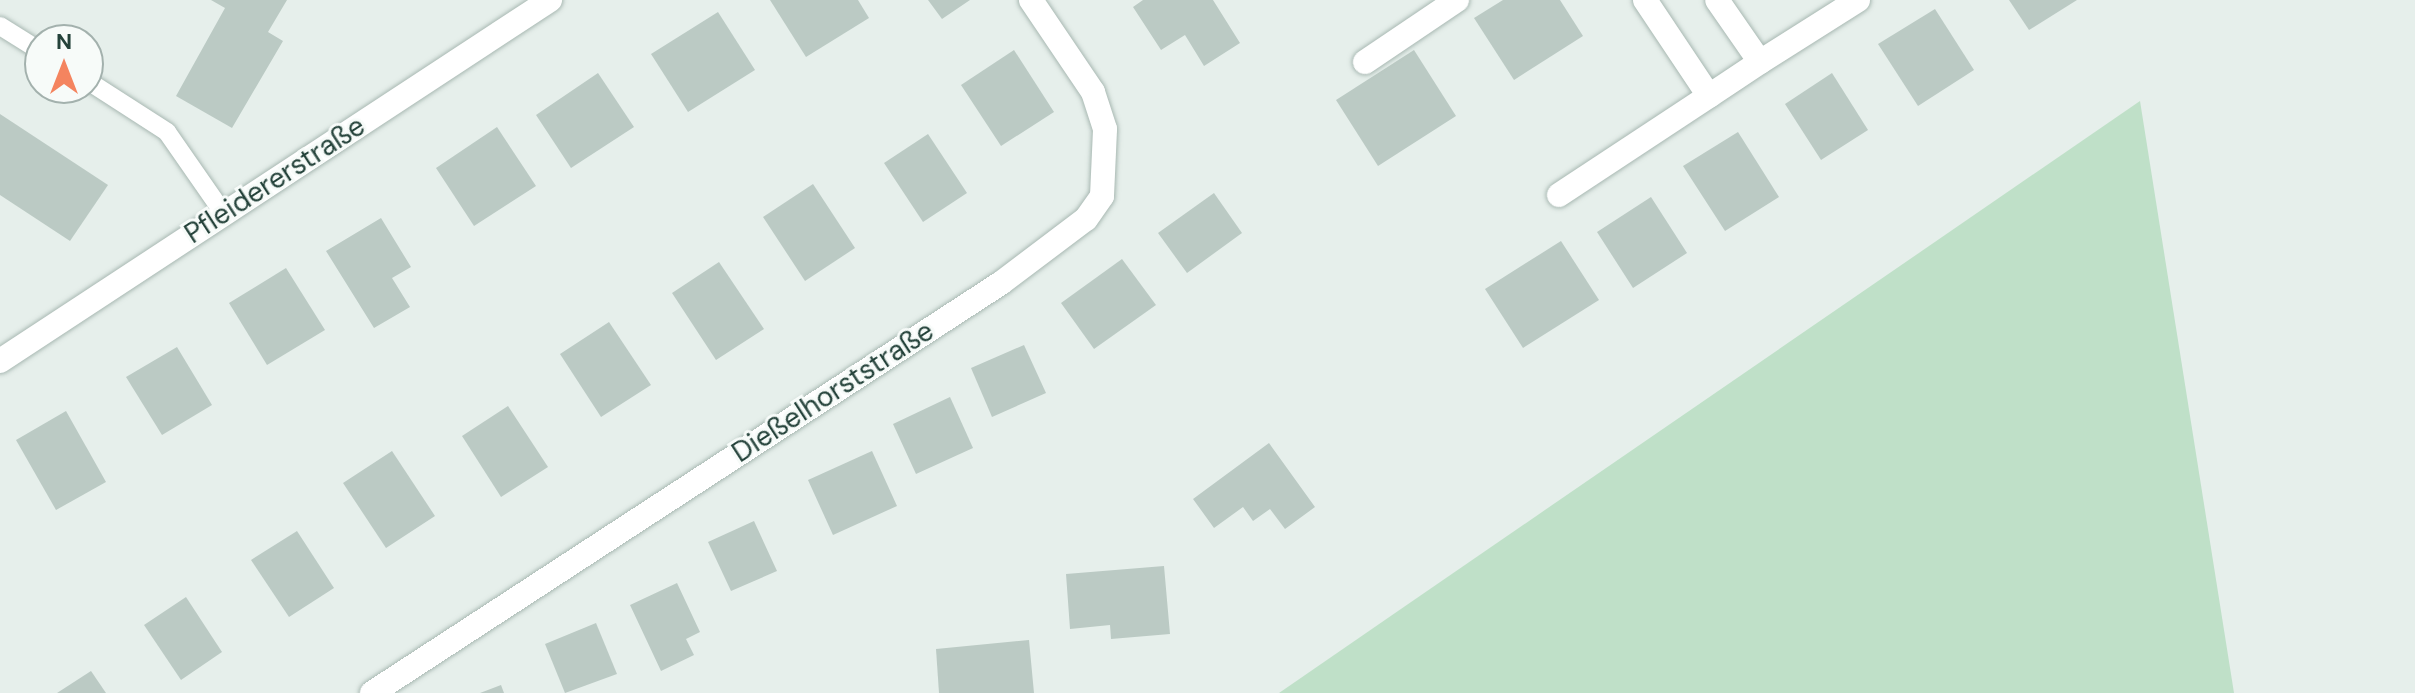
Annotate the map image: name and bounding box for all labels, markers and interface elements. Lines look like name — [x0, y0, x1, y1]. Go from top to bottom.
north arrow — [24, 24, 104, 104]
text: N — [56, 27, 72, 56]
street label: Pfleidererstraße — [179, 109, 371, 251]
street label: Dießelhorststraße — [726, 314, 940, 470]

